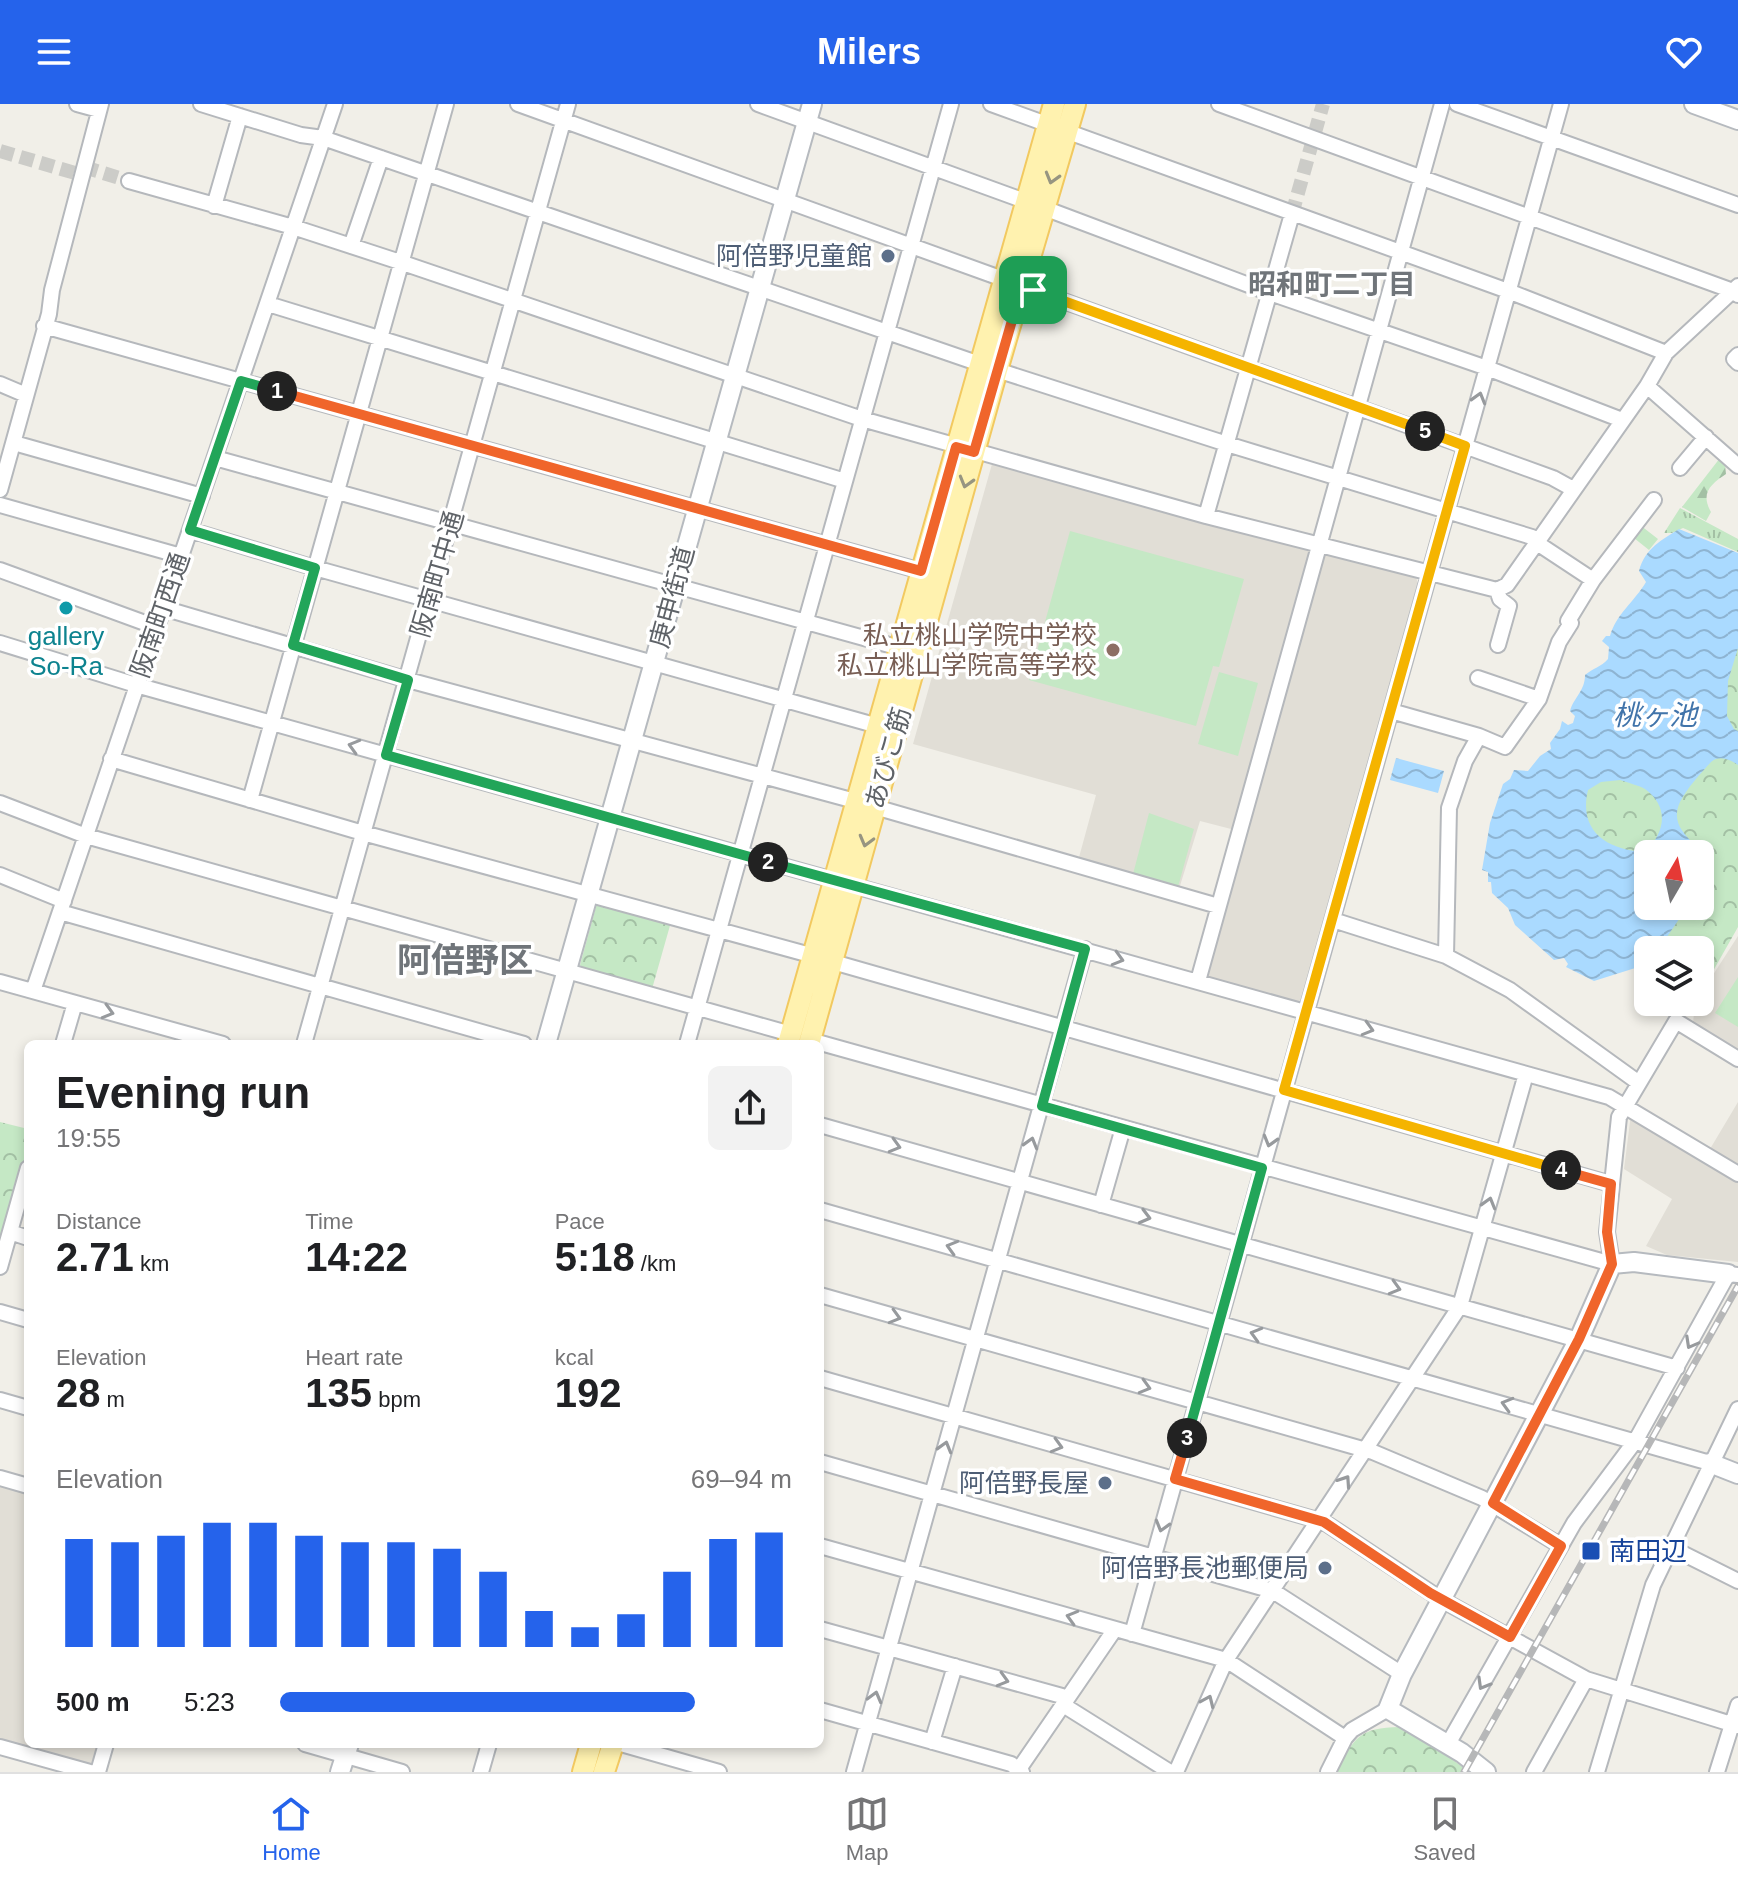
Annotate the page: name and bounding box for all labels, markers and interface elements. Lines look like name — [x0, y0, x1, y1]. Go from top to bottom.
icon: menu — [32, 30, 76, 74]
icon: heart — [1662, 30, 1706, 74]
text: Milers — [817, 31, 921, 72]
one-way arrow — [1045, 171, 1061, 185]
place label: 阿倍野児童館 — [716, 241, 872, 271]
marker: 阿倍野児童館 — [879, 247, 897, 265]
pin — [999, 256, 1067, 324]
icon: arrive — [1011, 268, 1055, 312]
district label: 昭和町二丁目 — [1248, 269, 1416, 300]
pin: 1 — [257, 371, 297, 411]
text: 1 — [271, 378, 283, 403]
one-way arrow — [1469, 391, 1486, 405]
pin: 5 — [1405, 411, 1445, 451]
text: 5 — [1419, 418, 1431, 443]
one-way arrow — [958, 475, 975, 489]
street label: 阪南町中通 — [405, 507, 469, 641]
street label: 庚申街道 — [644, 543, 700, 651]
street label: 阪南町西通 — [125, 549, 195, 681]
marker: gallery So-Ra — [57, 599, 75, 617]
place label: 私立桃山学院中学校 私立桃山学院高等学校 — [837, 620, 1097, 680]
place label: gallery So-Ra — [28, 621, 104, 681]
marker: 私立桃山学院中学校 私立桃山学院高等学校 — [1104, 641, 1122, 659]
water label: 桃ヶ池 — [1613, 700, 1700, 731]
street label: あびこ筋 — [859, 704, 917, 812]
one-way arrow — [348, 739, 362, 755]
one-way arrow — [858, 833, 875, 847]
north arrow — [1634, 840, 1714, 920]
map controls — [1634, 840, 1714, 1016]
pin: 2 — [748, 842, 788, 882]
text: 2 — [762, 849, 774, 874]
button: layers — [1634, 936, 1714, 1016]
district label: 阿倍野区 — [397, 941, 533, 979]
one-way arrow — [1110, 949, 1124, 966]
one-way arrow — [100, 1003, 114, 1019]
one-way arrow — [1360, 1020, 1374, 1036]
button: share — [708, 1066, 792, 1150]
text: Evening run — [56, 1068, 310, 1117]
text: 19:55 — [56, 1123, 121, 1153]
one-way arrow — [1263, 1133, 1279, 1147]
one-way arrow — [1022, 1136, 1038, 1150]
one-way arrow — [888, 1137, 902, 1153]
pin: 4 — [1541, 1150, 1581, 1190]
text: 4 — [1555, 1157, 1567, 1182]
one-way arrow — [1480, 1197, 1496, 1210]
one-way arrow — [1138, 1208, 1152, 1225]
text: Distance — [56, 1209, 142, 1234]
text: Time — [305, 1209, 353, 1234]
text: Pace — [555, 1209, 605, 1234]
text: 2.71 — [56, 1235, 134, 1279]
text: 14:22 — [305, 1235, 408, 1279]
text: 5:18 — [555, 1235, 635, 1279]
one-way arrow — [946, 1240, 960, 1256]
text: km — [134, 1251, 169, 1276]
text: /km — [635, 1251, 676, 1276]
one-way arrow — [1388, 1278, 1402, 1295]
one-way arrow — [887, 1308, 901, 1324]
one-way arrow — [1250, 1326, 1264, 1343]
one-way arrow — [1685, 1334, 1701, 1349]
text: Elevation — [56, 1345, 147, 1370]
text: Heart rate — [305, 1345, 403, 1370]
text: kcal — [555, 1345, 594, 1370]
text: 28 — [56, 1371, 101, 1415]
text: 135 — [305, 1371, 372, 1415]
text: 192 — [555, 1371, 621, 1415]
one-way arrow — [1138, 1378, 1152, 1395]
text: m — [101, 1387, 125, 1412]
text: bpm — [372, 1387, 421, 1412]
one-way arrow — [1500, 1396, 1514, 1413]
pin: 3 — [1167, 1418, 1207, 1458]
text: 3 — [1181, 1425, 1193, 1450]
one-way arrow — [1049, 1436, 1063, 1453]
one-way arrow — [936, 1440, 952, 1454]
text: Elevation — [56, 1464, 163, 1494]
text: 69–94 m — [691, 1464, 792, 1494]
place label: 阿倍野長屋 — [959, 1468, 1089, 1498]
marker: 阿倍野長屋 — [1096, 1474, 1114, 1492]
one-way arrow — [1336, 1475, 1351, 1489]
one-way arrow — [1155, 1518, 1171, 1532]
place label: 南田辺 — [1609, 1536, 1687, 1566]
marker: 南田辺 — [1580, 1540, 1602, 1562]
place label: 阿倍野長池郵便局 — [1101, 1553, 1309, 1583]
marker: 阿倍野長池郵便局 — [1316, 1559, 1334, 1577]
one-way arrow — [1066, 1610, 1080, 1626]
one-way arrow — [996, 1671, 1010, 1687]
one-way arrow — [1477, 1675, 1493, 1690]
text: 500 m — [56, 1687, 130, 1717]
text: 5:23 — [184, 1687, 235, 1717]
one-way arrow — [866, 1690, 882, 1704]
one-way arrow — [1198, 1695, 1214, 1709]
tab: Home — [262, 1792, 321, 1866]
tab: Map — [845, 1792, 889, 1866]
tab: Saved — [1413, 1792, 1476, 1866]

